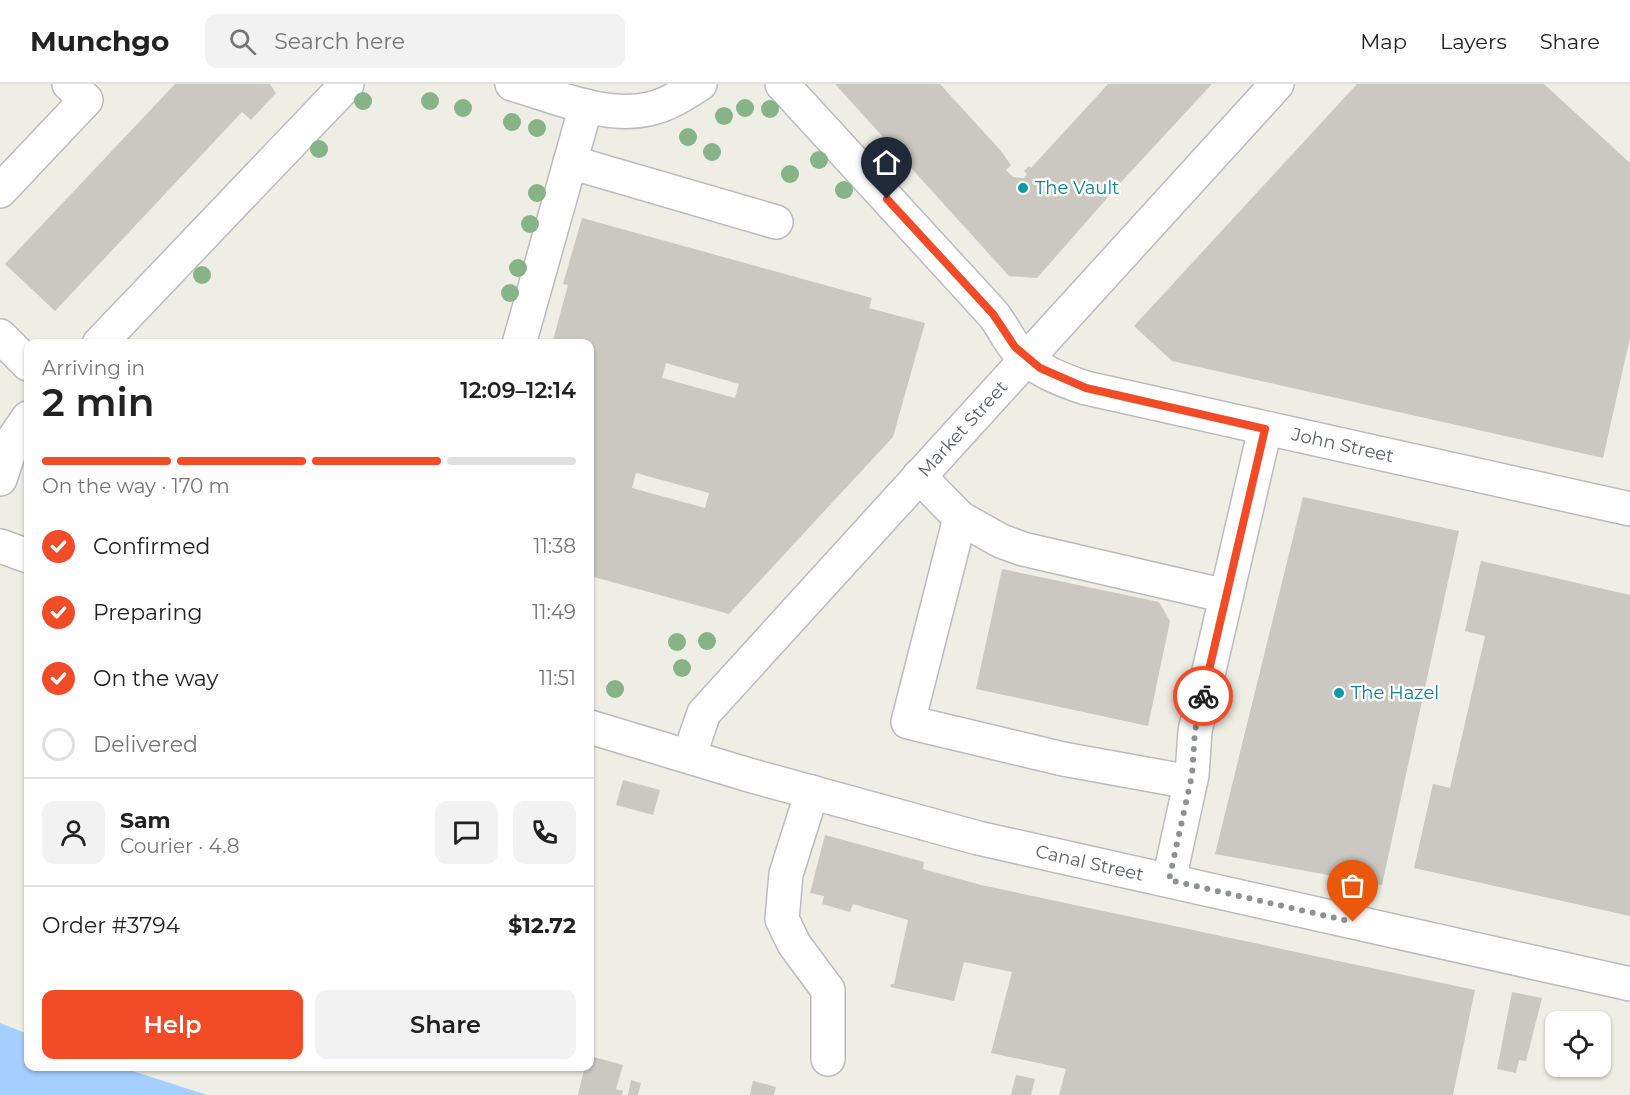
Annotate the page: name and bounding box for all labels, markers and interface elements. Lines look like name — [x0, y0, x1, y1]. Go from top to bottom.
search box — [205, 14, 625, 68]
text: Munchgo — [30, 24, 169, 58]
icon: search — [226, 25, 259, 58]
text: Search here — [274, 28, 405, 55]
text: Map — [1360, 29, 1407, 54]
text: Layers — [1440, 29, 1507, 54]
text: Share — [1540, 29, 1600, 54]
pin — [861, 137, 912, 199]
icon: home — [870, 146, 903, 179]
place label: The Vault — [1035, 177, 1119, 199]
marker: The Vault — [1016, 181, 1030, 195]
text: Arriving in — [42, 356, 145, 380]
street label: Market Street — [913, 376, 1012, 482]
text: 12:09–12:14 — [460, 377, 576, 404]
text: 2 min — [42, 378, 155, 426]
street label: John Street — [1289, 423, 1396, 467]
text: On the way · 170 m — [42, 474, 230, 498]
icon: check — [42, 530, 75, 563]
text: Confirmed — [93, 533, 210, 560]
text: 11:38 — [533, 534, 576, 558]
icon: check — [42, 596, 75, 629]
text: Preparing — [93, 599, 202, 626]
text: 11:49 — [532, 600, 576, 624]
icon: check — [42, 662, 75, 695]
text: On the way — [93, 665, 218, 692]
text: 11:51 — [539, 666, 576, 690]
courier — [1173, 666, 1233, 726]
icon: bike — [1187, 680, 1220, 713]
place label: The Hazel — [1351, 682, 1439, 704]
marker: The Hazel — [1332, 686, 1346, 700]
text: Delivered — [93, 731, 198, 758]
button: person — [42, 801, 105, 864]
button: chat — [435, 801, 498, 864]
button: phone — [513, 801, 576, 864]
text: Sam — [120, 807, 171, 834]
text: Courier · 4.8 — [120, 834, 239, 858]
street label: Canal Street — [1034, 840, 1146, 886]
pin — [1327, 860, 1378, 922]
icon: bag — [1336, 869, 1369, 902]
text: Order #3794 — [42, 912, 180, 939]
text: $12.72 — [508, 912, 576, 939]
button: Help — [42, 990, 303, 1059]
button: Share — [315, 990, 576, 1059]
map controls — [1545, 1011, 1611, 1077]
button: locate — [1545, 1011, 1611, 1077]

